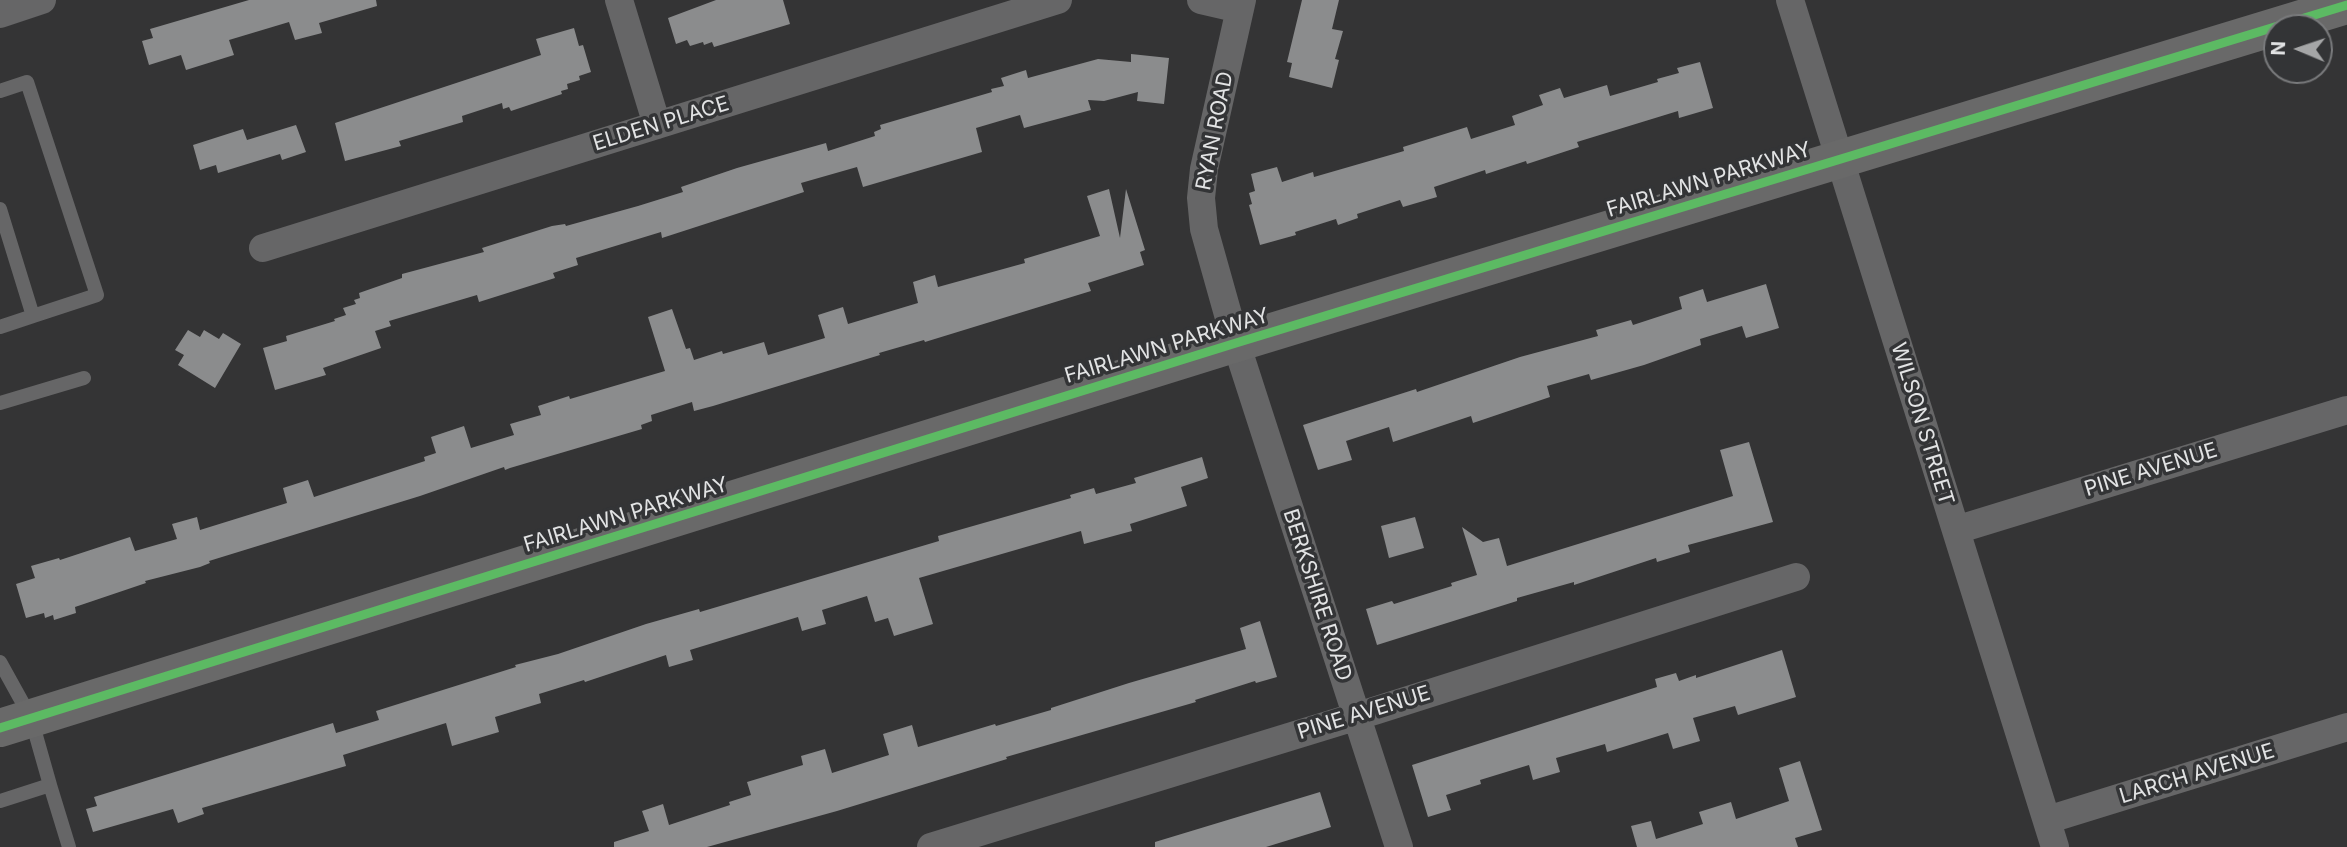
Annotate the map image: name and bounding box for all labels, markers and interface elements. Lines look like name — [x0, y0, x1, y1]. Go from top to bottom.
north arrow — [2263, 14, 2333, 84]
text: N — [2267, 41, 2290, 56]
street label: RYAN ROAD — [1191, 69, 1239, 193]
street label: ELDEN PLACE — [590, 91, 732, 157]
street label: FAIRLAWN PARKWAY — [1604, 137, 1814, 223]
street label: FAIRLAWN PARKWAY — [1062, 303, 1272, 389]
street label: WILSON STREET — [1885, 340, 1959, 508]
street label: PINE AVENUE — [2082, 438, 2220, 502]
street label: FAIRLAWN PARKWAY — [521, 472, 731, 558]
street label: BERKSHIRE ROAD — [1277, 506, 1357, 684]
street label: PINE AVENUE — [1295, 681, 1433, 745]
street label: LARCH AVENUE — [2116, 738, 2278, 810]

